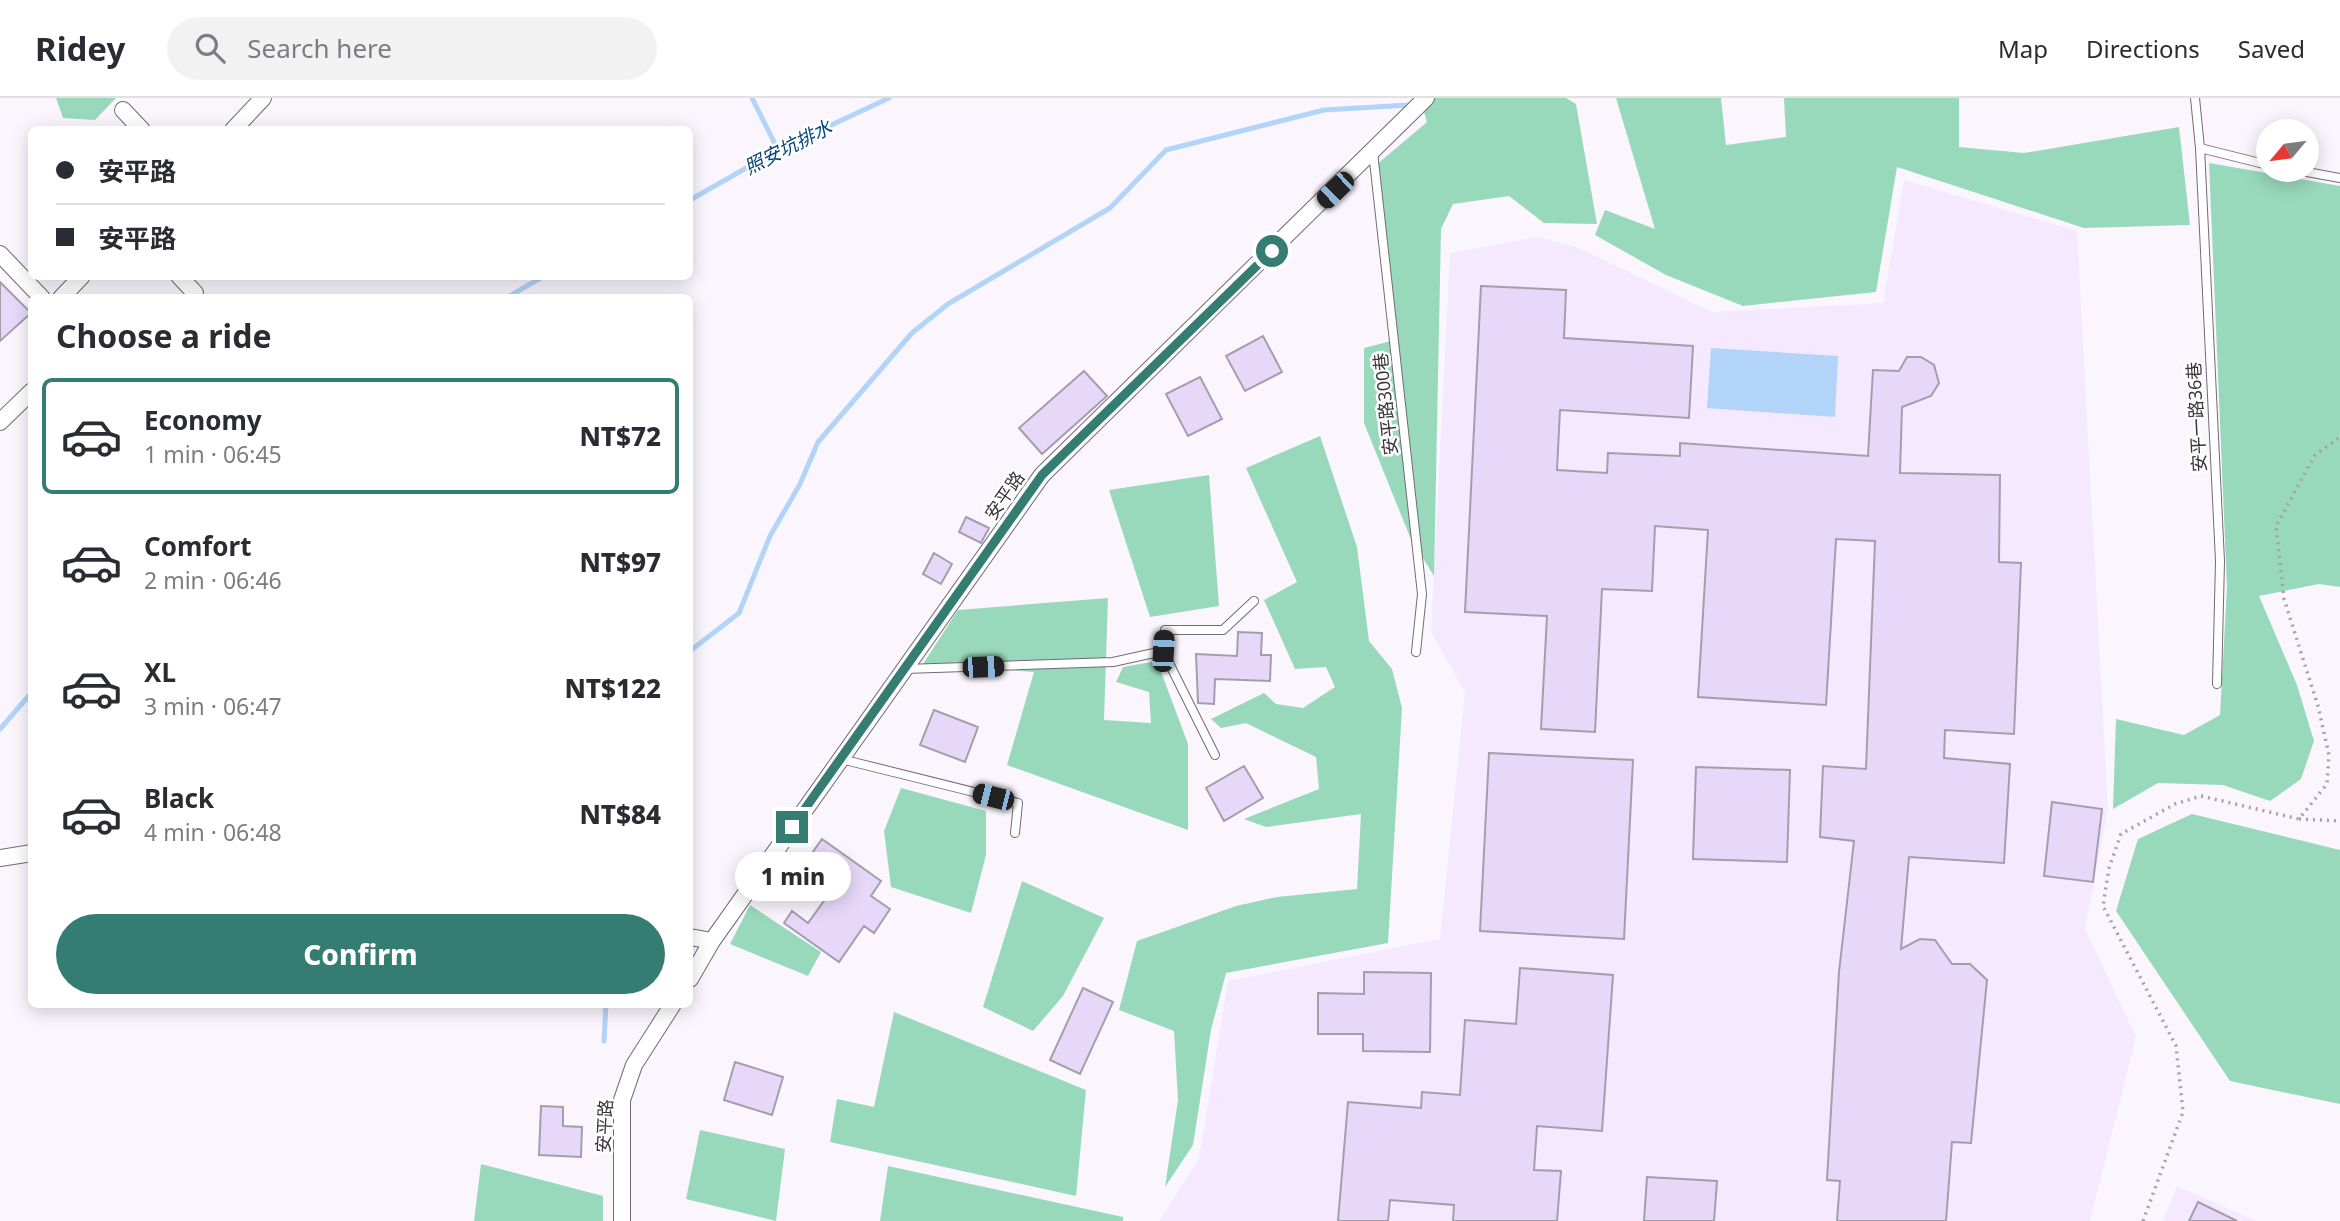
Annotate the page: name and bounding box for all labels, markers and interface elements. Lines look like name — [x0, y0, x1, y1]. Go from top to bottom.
search box — [167, 17, 657, 80]
text: Ridey — [35, 26, 125, 71]
icon: search — [191, 29, 229, 67]
text: Search here — [247, 30, 392, 66]
text: Map — [1998, 32, 2048, 65]
text: Directions — [2086, 32, 2200, 65]
text: Saved — [2238, 32, 2305, 65]
water label: 照安坑排水 — [740, 113, 837, 180]
north arrow — [2256, 119, 2319, 182]
map controls — [2256, 119, 2319, 182]
text: 安平路 — [98, 153, 176, 189]
car — [1313, 168, 1358, 212]
text: 安平路 — [98, 220, 176, 256]
route start — [1256, 235, 1288, 267]
text: Choose a ride — [56, 314, 272, 357]
street label: 安平路300巷 — [1368, 352, 1402, 456]
street label: 安平一路36巷 — [2181, 361, 2211, 473]
text: Economy — [144, 402, 262, 438]
icon: car — [60, 405, 123, 468]
text: NT$72 — [579, 418, 661, 454]
text: 1 min · 06:45 — [144, 438, 282, 470]
street label: 安平路 — [979, 466, 1029, 524]
text: Comfort — [144, 528, 252, 564]
icon: car — [60, 531, 123, 594]
text: NT$97 — [579, 544, 661, 580]
text: 2 min · 06:46 — [144, 564, 282, 596]
car — [1152, 629, 1175, 673]
text: XL — [144, 654, 176, 690]
car — [962, 656, 1005, 678]
icon: car — [60, 657, 123, 720]
text: NT$122 — [564, 670, 661, 706]
text: 3 min · 06:47 — [144, 690, 282, 722]
text: Black — [144, 780, 214, 816]
car — [971, 782, 1016, 812]
icon: car — [60, 783, 123, 846]
text: NT$84 — [579, 796, 661, 832]
route end — [776, 811, 808, 843]
text: 4 min · 06:48 — [144, 816, 282, 848]
callout: 1 min — [734, 852, 850, 900]
text: 1 min — [761, 860, 825, 892]
button: Confirm — [56, 914, 665, 994]
street label: 安平路 — [591, 1098, 617, 1154]

